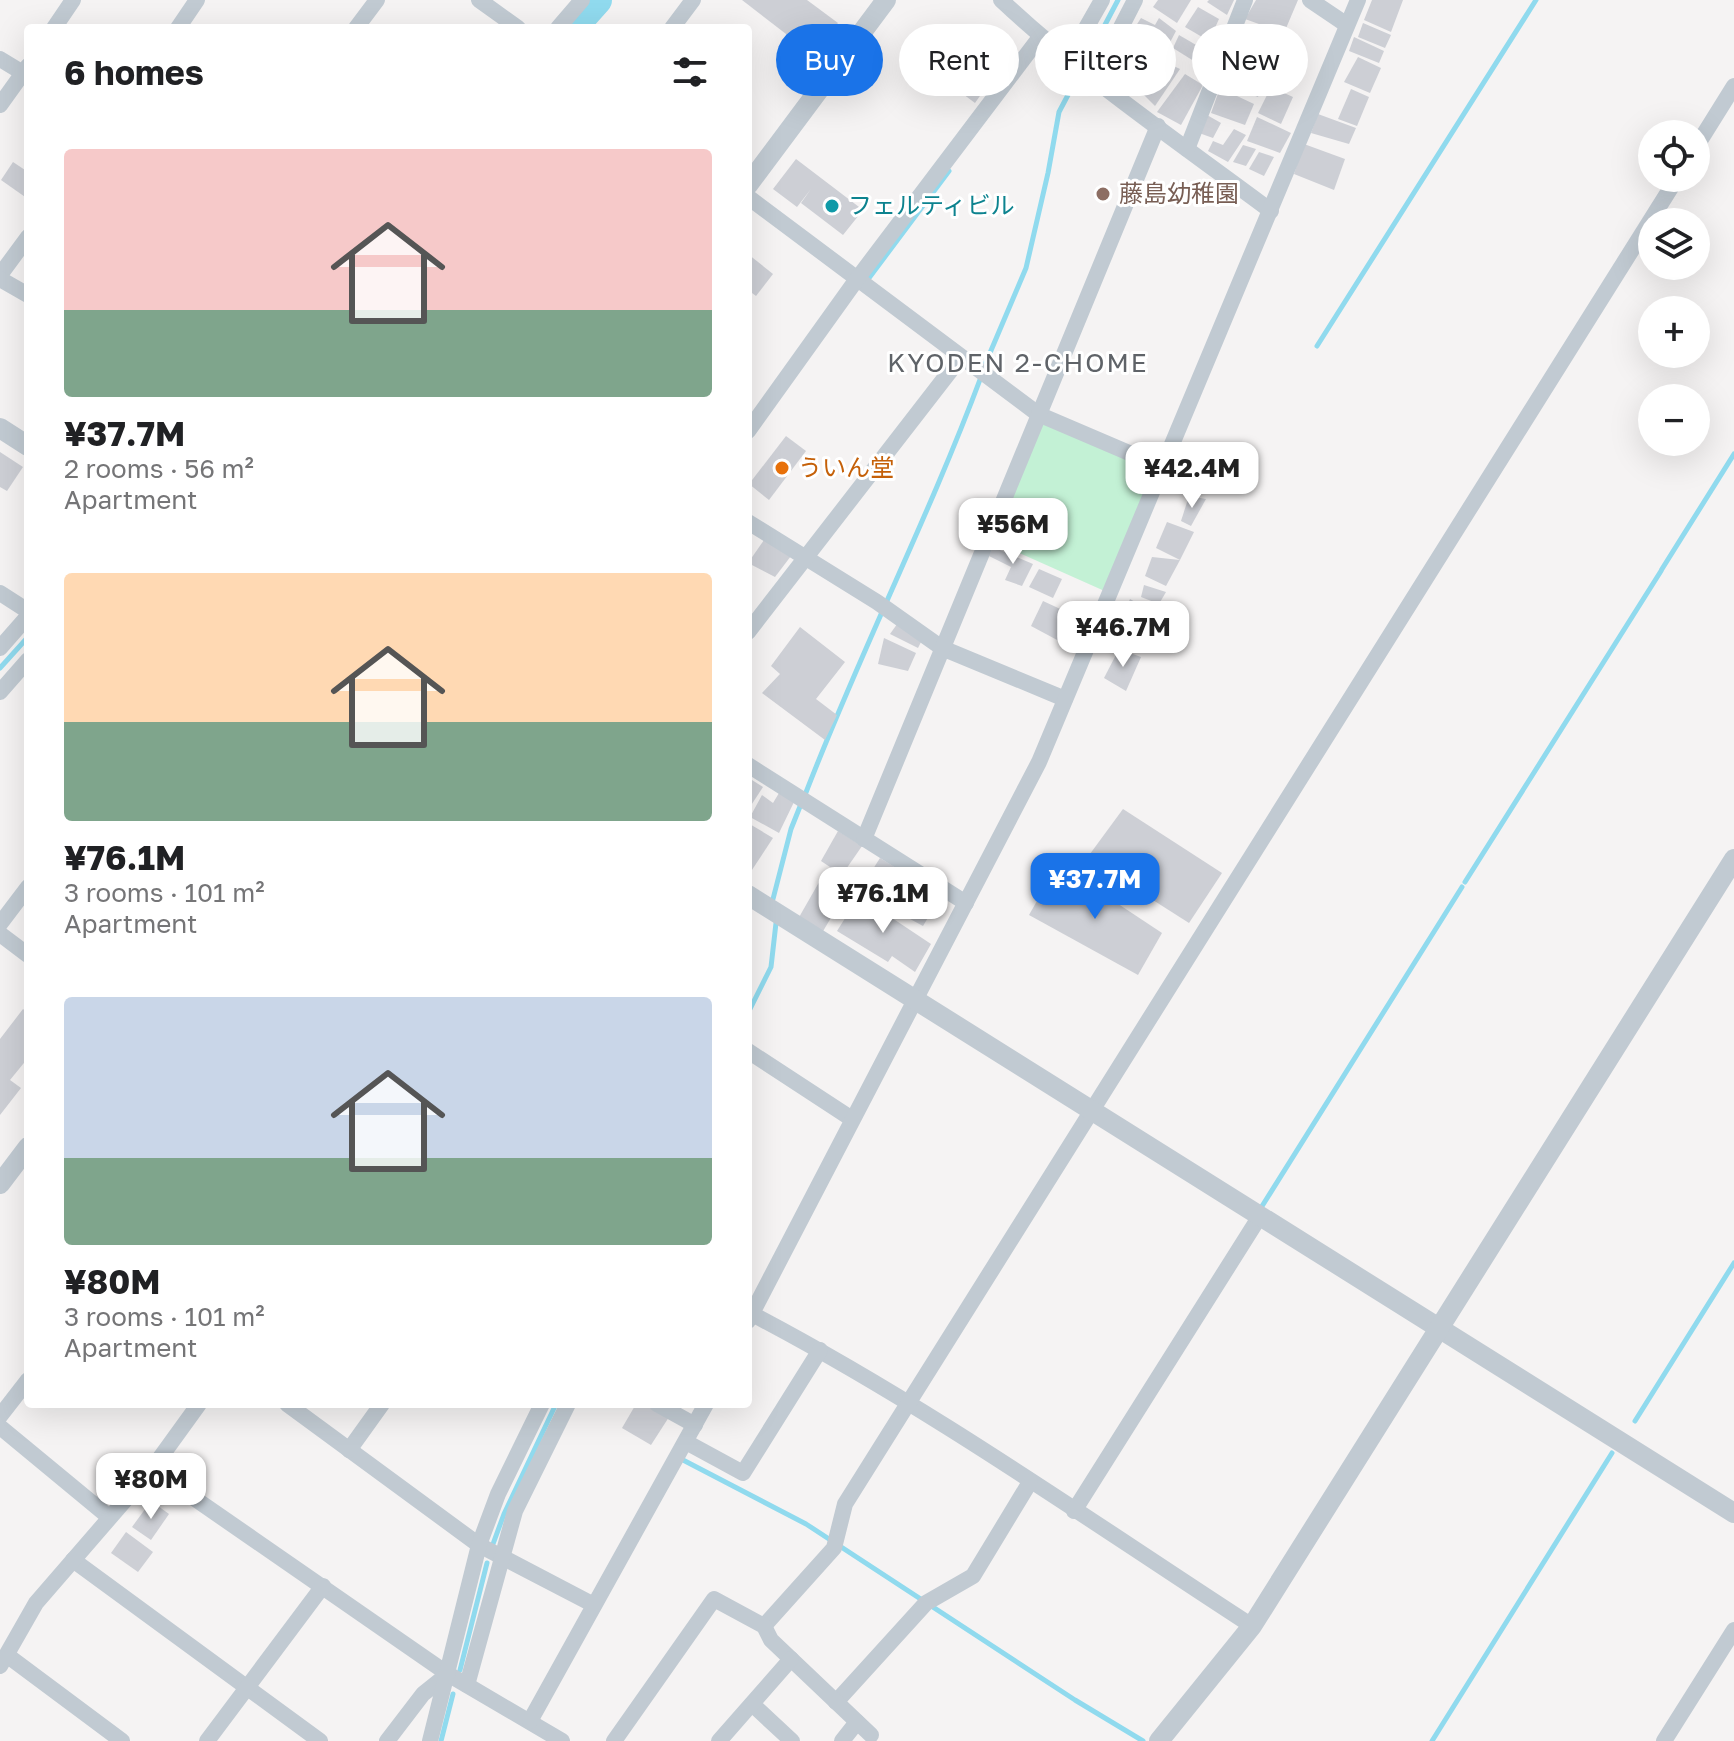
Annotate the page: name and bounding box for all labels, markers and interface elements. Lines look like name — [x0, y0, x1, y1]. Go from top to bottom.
chip: Buy — [776, 24, 883, 96]
chip: Rent — [899, 24, 1019, 96]
chip: Filters — [1035, 24, 1176, 96]
chip: New — [1192, 24, 1308, 96]
icon: filters — [668, 50, 712, 94]
text: 6 homes — [64, 52, 204, 92]
map controls — [1638, 120, 1710, 456]
button: locate — [1638, 120, 1710, 192]
place label: 藤島幼稚園 — [1119, 178, 1239, 207]
marker: 藤島幼稚園 — [1094, 185, 1112, 203]
place label: フェルティビル — [848, 190, 1015, 219]
marker: フェルティビル — [823, 197, 841, 215]
icon: home — [316, 201, 460, 345]
button: layers — [1638, 208, 1710, 280]
button: + — [1638, 296, 1710, 368]
district label: KYODEN 2-CHOME — [887, 347, 1149, 378]
button: − — [1638, 384, 1710, 456]
text: ¥37.7M — [64, 413, 185, 453]
pin: ¥42.4M — [1127, 442, 1257, 510]
place label: ういん堂 — [798, 452, 894, 481]
text: ¥42.4M — [1144, 452, 1240, 483]
text: 2 rooms · 56 m² — [64, 453, 254, 484]
marker: ういん堂 — [773, 459, 791, 477]
text: Apartment — [64, 484, 197, 515]
pin: ¥56M — [966, 498, 1060, 566]
text: ¥56M — [977, 508, 1049, 539]
pin: ¥46.7M — [1058, 601, 1188, 669]
text: ¥46.7M — [1075, 611, 1171, 642]
icon: home — [316, 625, 460, 769]
text: ¥76.1M — [64, 837, 185, 877]
pin: ¥37.7M — [1030, 853, 1160, 921]
text: ¥37.7M — [1049, 863, 1141, 894]
pin: ¥76.1M — [818, 867, 948, 935]
text: 3 rooms · 101 m² — [64, 877, 265, 908]
text: ¥76.1M — [837, 877, 929, 908]
text: Apartment — [64, 908, 197, 939]
icon: home — [316, 1049, 460, 1193]
text: ¥80M — [64, 1261, 161, 1301]
text: 3 rooms · 101 m² — [64, 1301, 265, 1332]
text: Apartment — [64, 1332, 197, 1363]
pin: ¥80M — [104, 1453, 198, 1521]
text: ¥80M — [114, 1463, 188, 1494]

